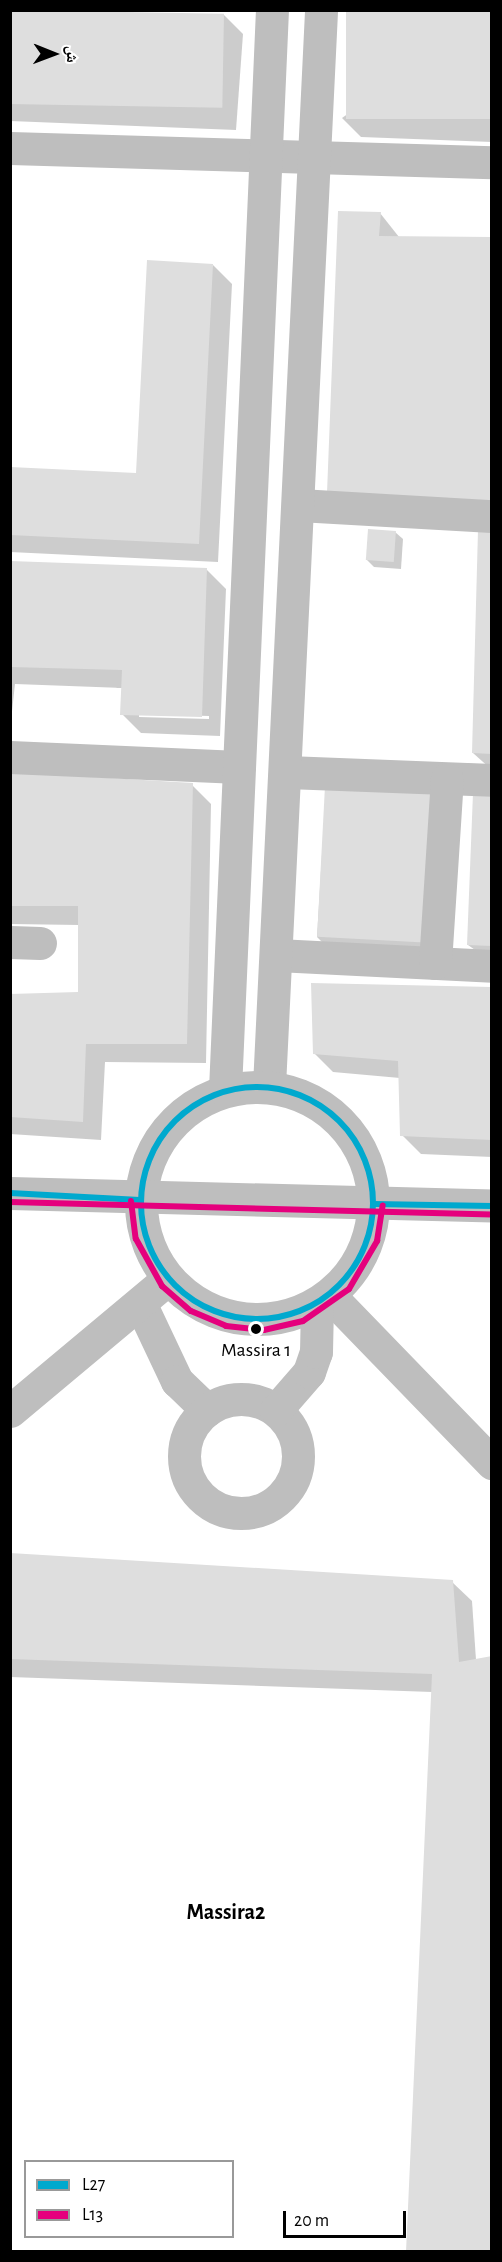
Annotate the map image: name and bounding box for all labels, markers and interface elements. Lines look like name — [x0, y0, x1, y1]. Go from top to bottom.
north arrow — [24, 24, 84, 84]
text: ش — [64, 46, 80, 63]
marker: Massira 1 — [250, 1323, 262, 1335]
place label: Massira 1 — [221, 1338, 291, 1362]
district label: Massira2 — [187, 1900, 265, 1926]
legend — [24, 2160, 234, 2238]
text: L27 — [82, 2176, 105, 2194]
scale bar — [286, 2199, 409, 2237]
text: L13 — [82, 2206, 103, 2224]
text: 20 m — [294, 2212, 329, 2230]

